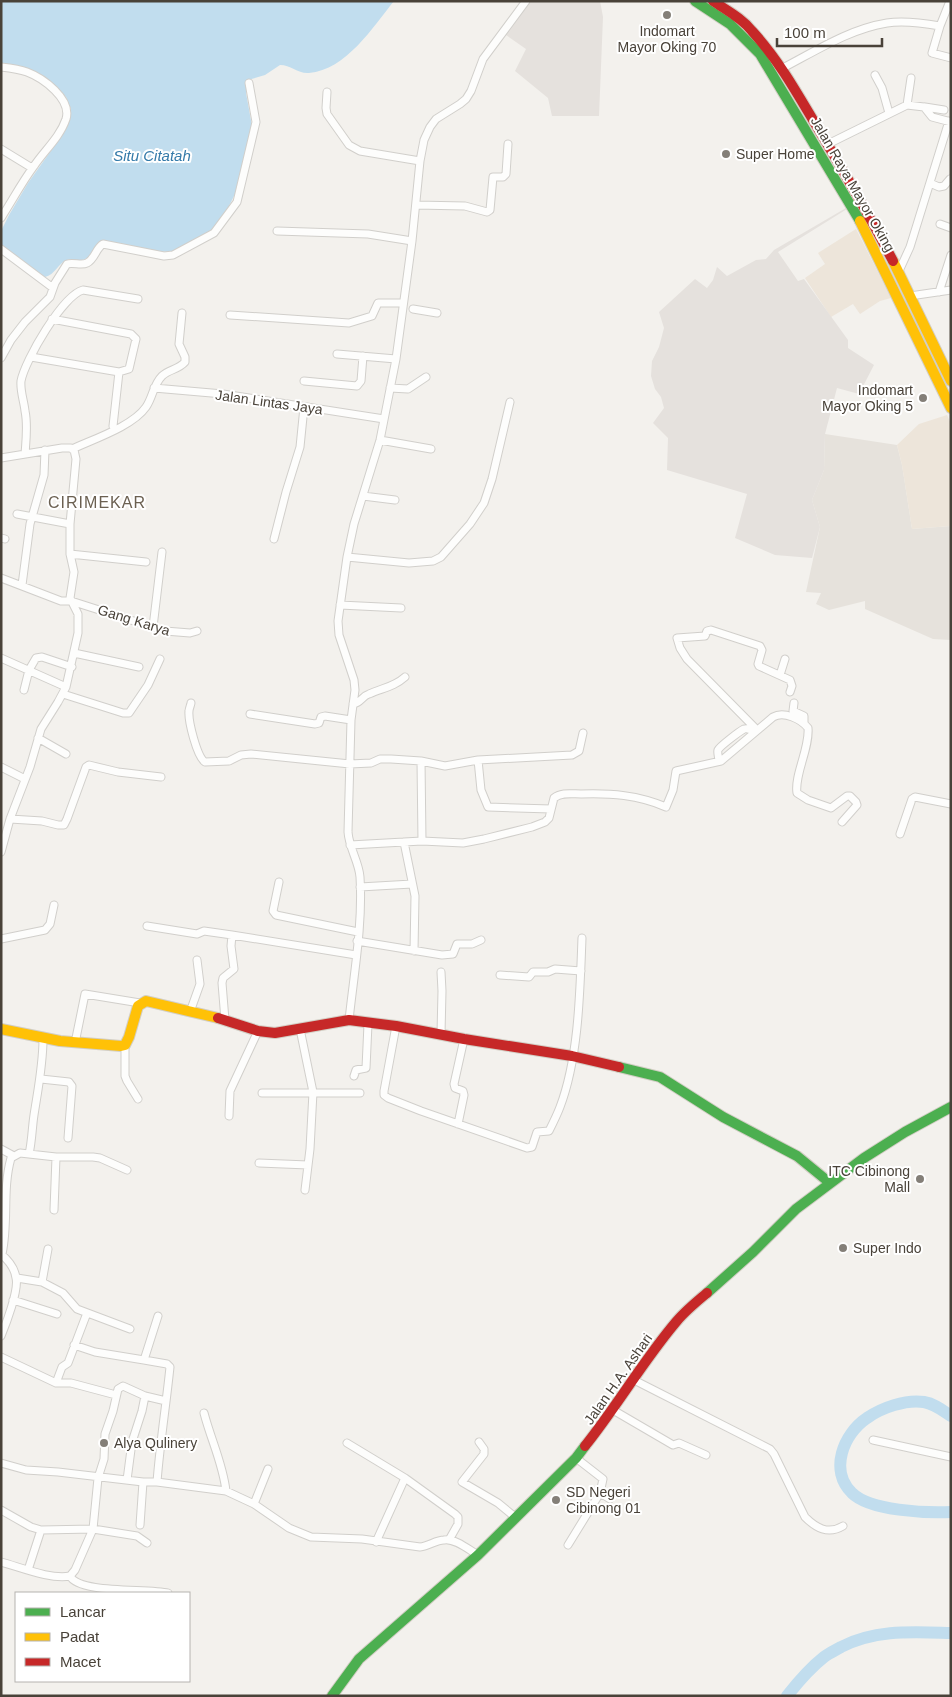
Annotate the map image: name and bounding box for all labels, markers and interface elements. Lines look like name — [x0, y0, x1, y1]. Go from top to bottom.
marker: Indomart Mayor Oking 70 — [661, 9, 673, 21]
scale bar — [777, 15, 882, 47]
place label: Indomart Mayor Oking 70 — [618, 23, 717, 55]
text: 100 m — [784, 24, 826, 41]
street label: Jalan Raya Mayor Oking — [808, 114, 898, 254]
place label: Super Home — [736, 146, 815, 162]
water label: Situ Citatah — [113, 147, 191, 164]
marker: Super Home — [720, 148, 732, 160]
place label: Indomart Mayor Oking 5 — [822, 382, 913, 414]
street label: Jalan Lintas Jaya — [214, 387, 324, 417]
marker: Indomart Mayor Oking 5 — [917, 392, 929, 404]
district label: CIRIMEKAR — [48, 494, 146, 511]
street label: Gang Karya — [96, 601, 172, 639]
place label: ITC Cibinong Mall — [828, 1163, 910, 1195]
marker: ITC Cibinong Mall — [914, 1173, 926, 1185]
place label: Super Indo — [853, 1240, 922, 1256]
marker: Super Indo — [837, 1242, 849, 1254]
street label: Jalan H.A. Ashari — [581, 1330, 655, 1428]
place label: Alya Qulinery — [114, 1435, 197, 1451]
marker: Alya Qulinery — [98, 1437, 110, 1449]
place label: SD Negeri Cibinong 01 — [566, 1484, 641, 1516]
marker: SD Negeri Cibinong 01 — [550, 1494, 562, 1506]
legend — [15, 1592, 190, 1682]
text: Lancar — [60, 1603, 106, 1620]
text: Padat — [60, 1628, 100, 1645]
text: Macet — [60, 1653, 102, 1670]

